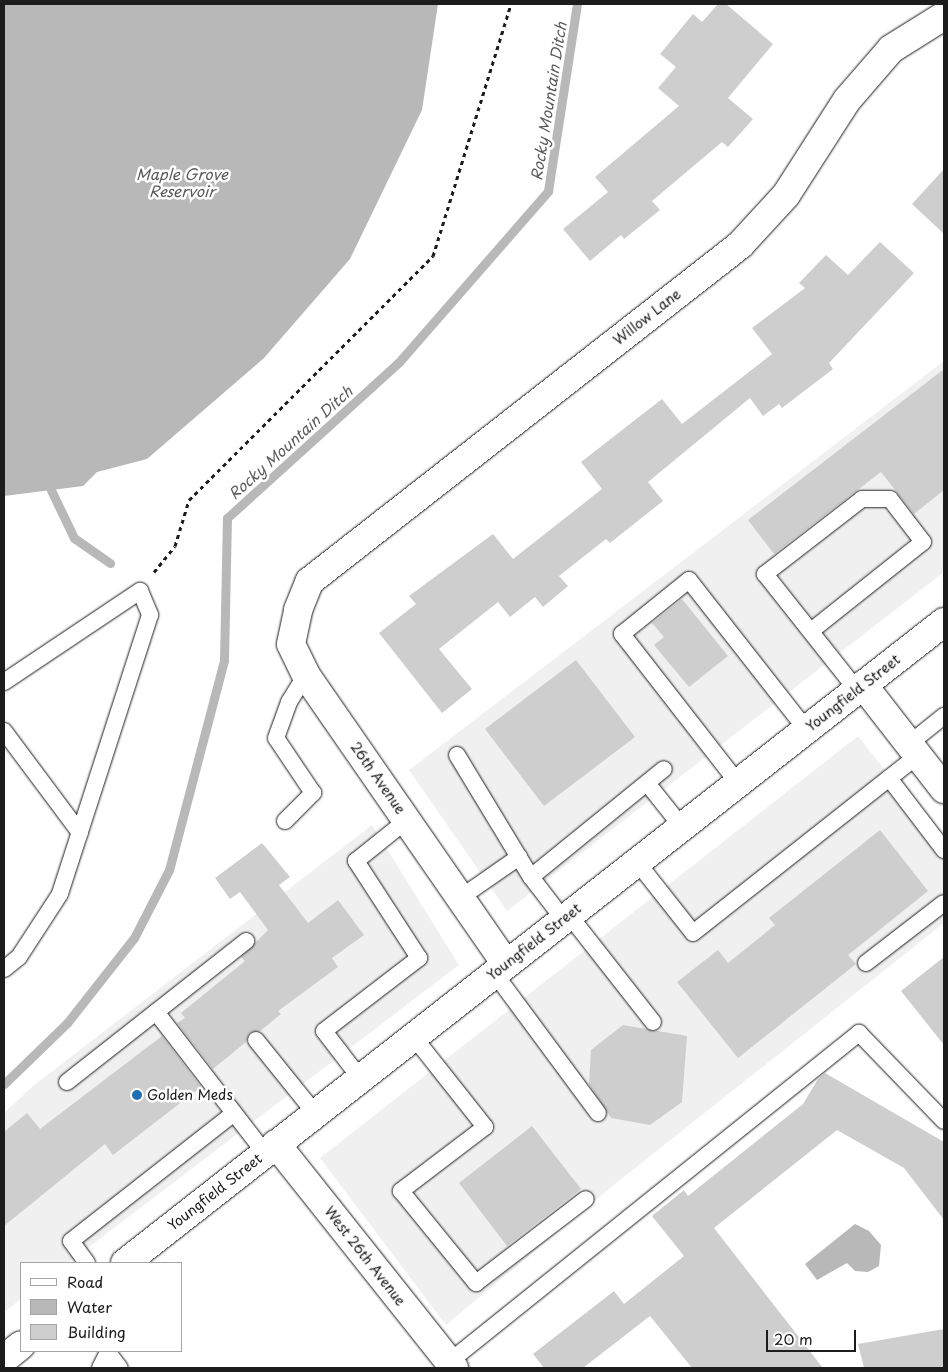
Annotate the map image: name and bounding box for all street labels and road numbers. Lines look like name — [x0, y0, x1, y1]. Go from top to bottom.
street label: Willow Lane — [610, 285, 684, 349]
street label: Youngfield Street — [803, 651, 903, 735]
street label: 26th Avenue — [347, 738, 409, 818]
street label: Youngfield Street — [484, 900, 584, 984]
street label: Youngfield Street — [165, 1150, 265, 1234]
street label: West 26th Avenue — [321, 1203, 409, 1309]

